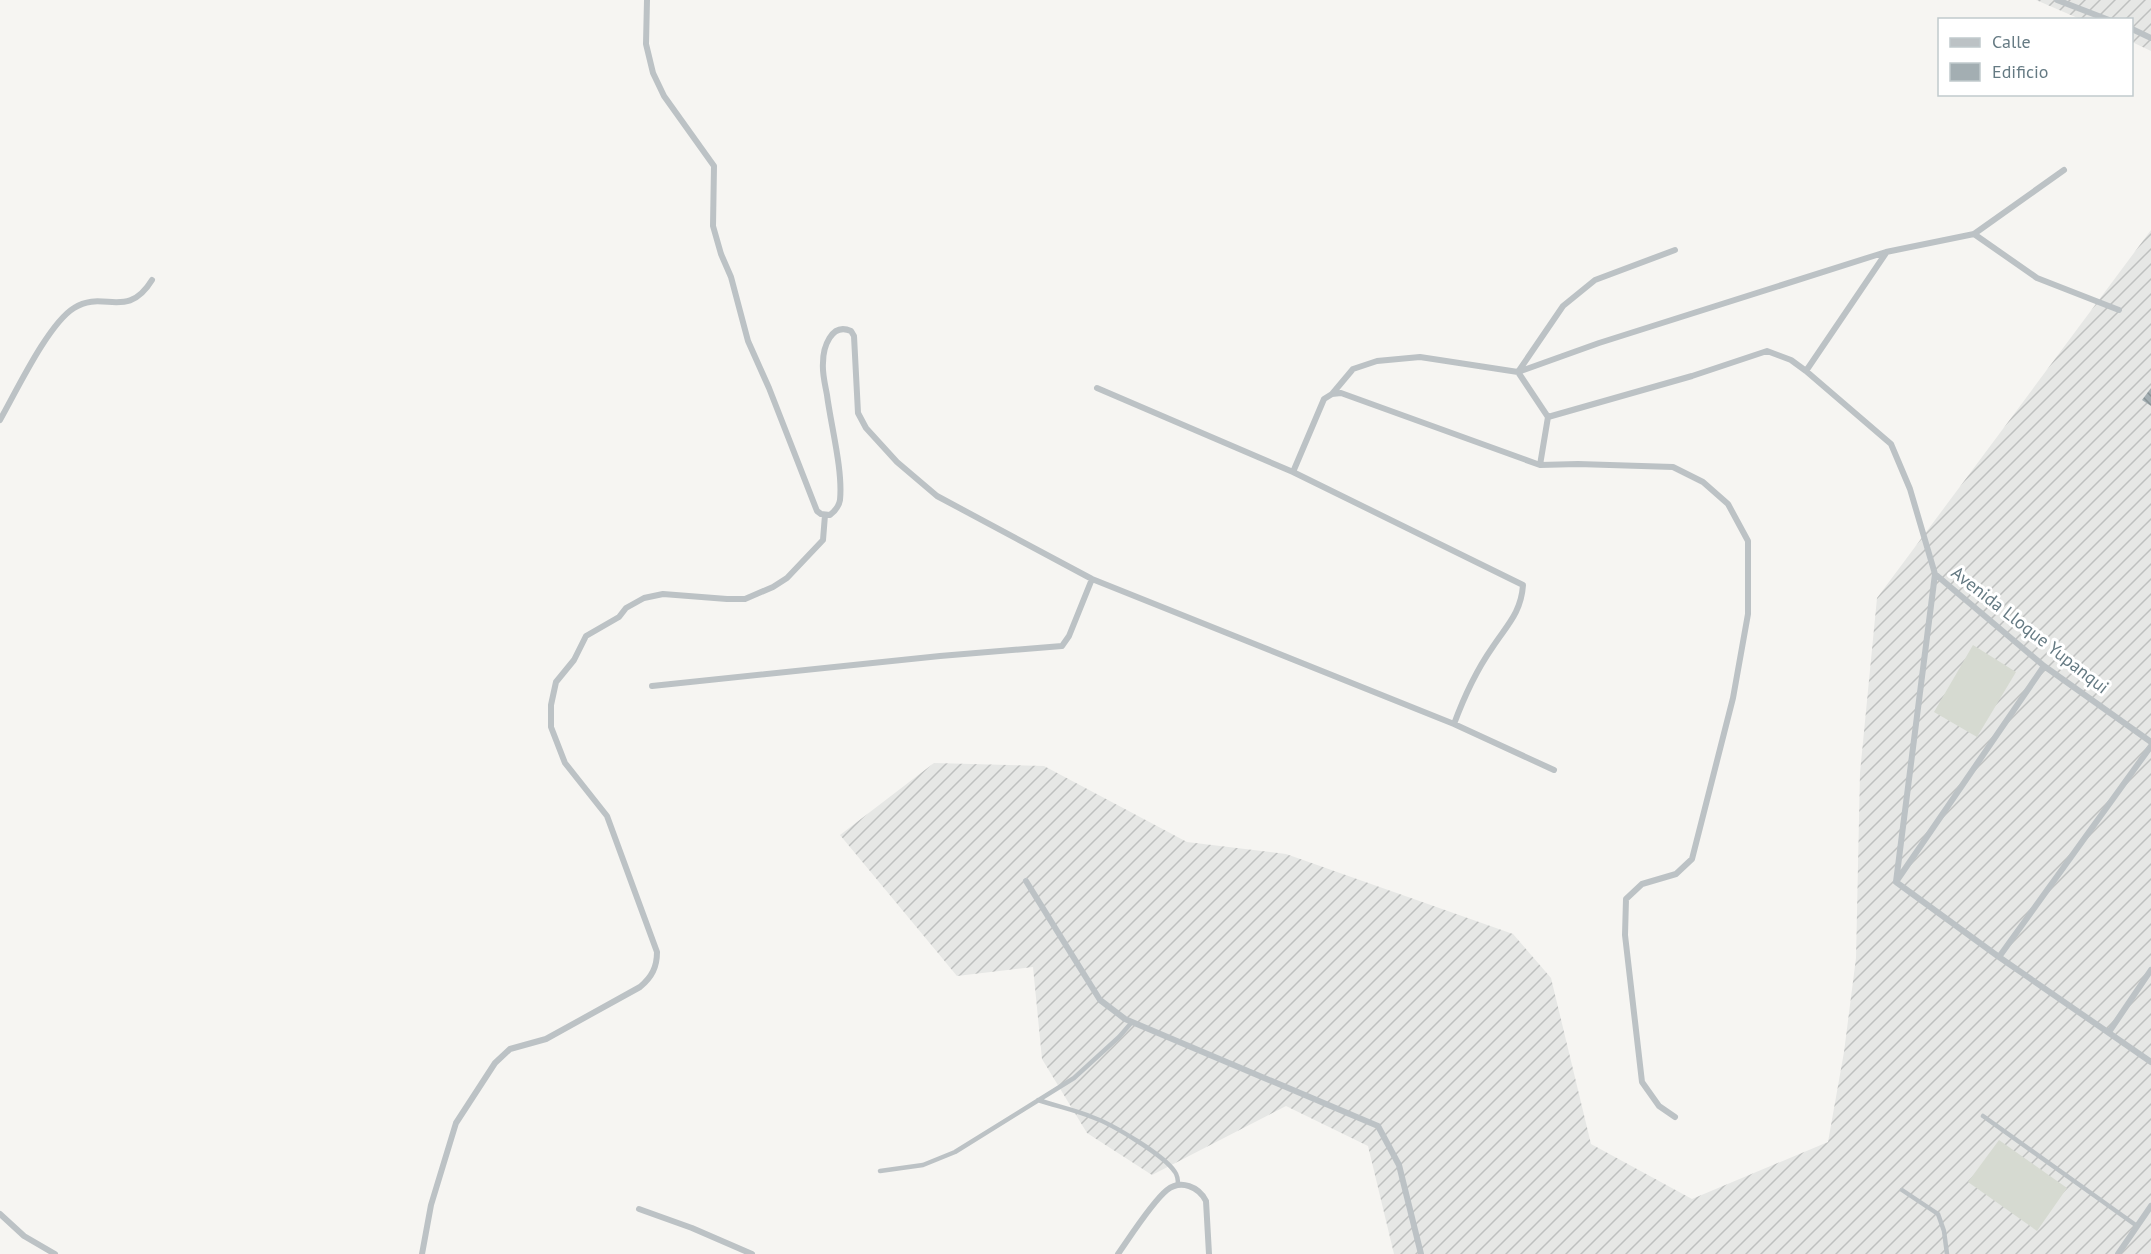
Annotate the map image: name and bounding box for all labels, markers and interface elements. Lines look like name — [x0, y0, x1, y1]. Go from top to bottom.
legend — [1938, 18, 2133, 96]
text: Calle — [1992, 30, 2031, 53]
text: Edificio — [1992, 60, 2048, 83]
street label: Avenida Lloque Yupanqui — [1947, 561, 2114, 698]

